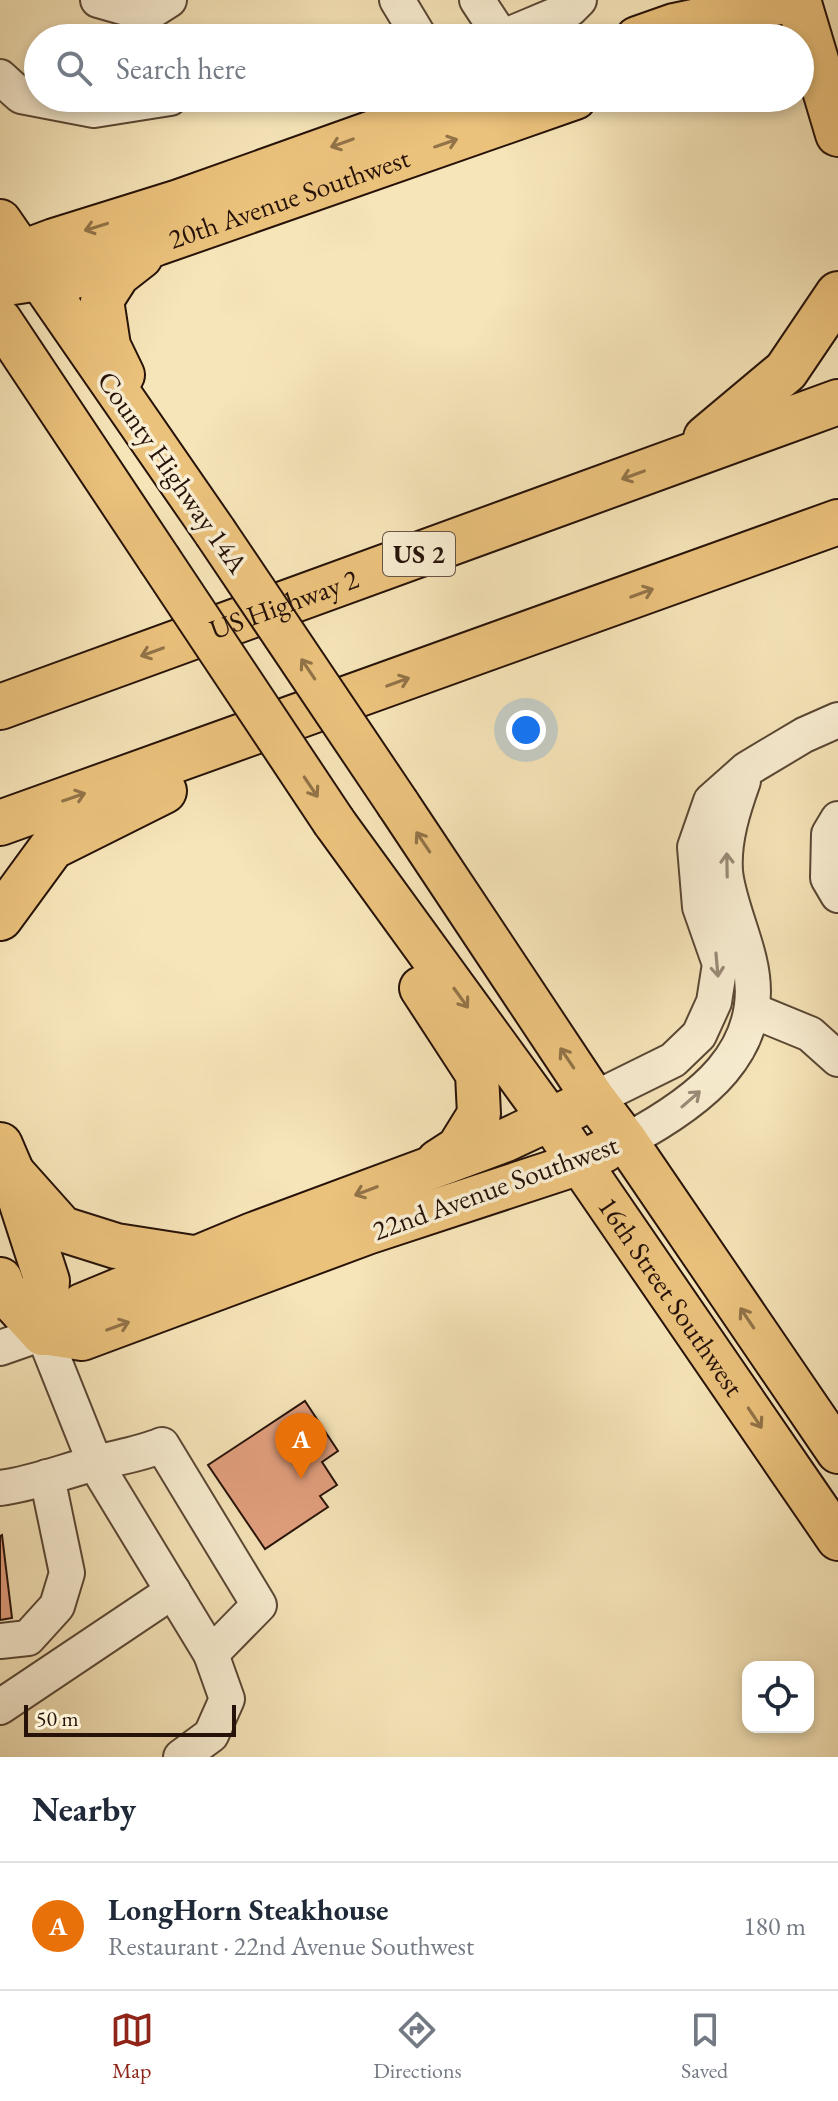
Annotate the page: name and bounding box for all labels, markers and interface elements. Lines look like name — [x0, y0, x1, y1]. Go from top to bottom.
search box — [24, 24, 814, 112]
icon: search — [52, 46, 96, 90]
text: Search here — [116, 49, 246, 88]
one-way arrow — [433, 135, 458, 150]
one-way arrow — [330, 137, 355, 151]
street label: 20th Avenue Southwest — [163, 139, 414, 257]
one-way arrow — [84, 221, 109, 235]
street label: County Highway 14A — [90, 364, 257, 581]
one-way arrow — [621, 469, 646, 484]
road number: US 2 — [383, 532, 455, 576]
street label: US Highway 2 — [204, 560, 364, 647]
one-way arrow — [629, 585, 654, 600]
one-way arrow — [140, 645, 165, 660]
one-way arrow — [299, 659, 316, 681]
one-way arrow — [385, 674, 409, 688]
your location — [506, 710, 546, 750]
one-way arrow — [303, 775, 319, 798]
one-way arrow — [61, 789, 86, 804]
one-way arrow — [415, 831, 431, 853]
one-way arrow — [719, 852, 735, 878]
one-way arrow — [710, 951, 725, 977]
one-way arrow — [453, 987, 470, 1008]
one-way arrow — [558, 1048, 575, 1070]
one-way arrow — [681, 1090, 701, 1108]
street label: 22nd Avenue Southwest — [367, 1126, 623, 1248]
one-way arrow — [354, 1185, 379, 1199]
street label: 16th Street Southwest — [590, 1189, 753, 1403]
one-way arrow — [739, 1307, 755, 1330]
one-way arrow — [105, 1317, 130, 1332]
one-way arrow — [747, 1406, 763, 1428]
pin: A — [275, 1413, 327, 1479]
map controls — [742, 1661, 814, 1733]
button: locate — [742, 1661, 814, 1733]
scale bar — [24, 1701, 236, 1737]
text: 50 m — [36, 1704, 79, 1733]
text: Nearby — [32, 1787, 136, 1831]
text: LongHorn Steakhouse — [108, 1890, 389, 1929]
text: A — [49, 1909, 67, 1943]
text: 180 m — [743, 1909, 806, 1943]
text: Restaurant · 22nd Avenue Southwest — [108, 1929, 474, 1963]
tab: Map — [110, 2008, 154, 2085]
tab: Directions — [373, 2008, 462, 2085]
tab: Saved — [681, 2008, 728, 2085]

